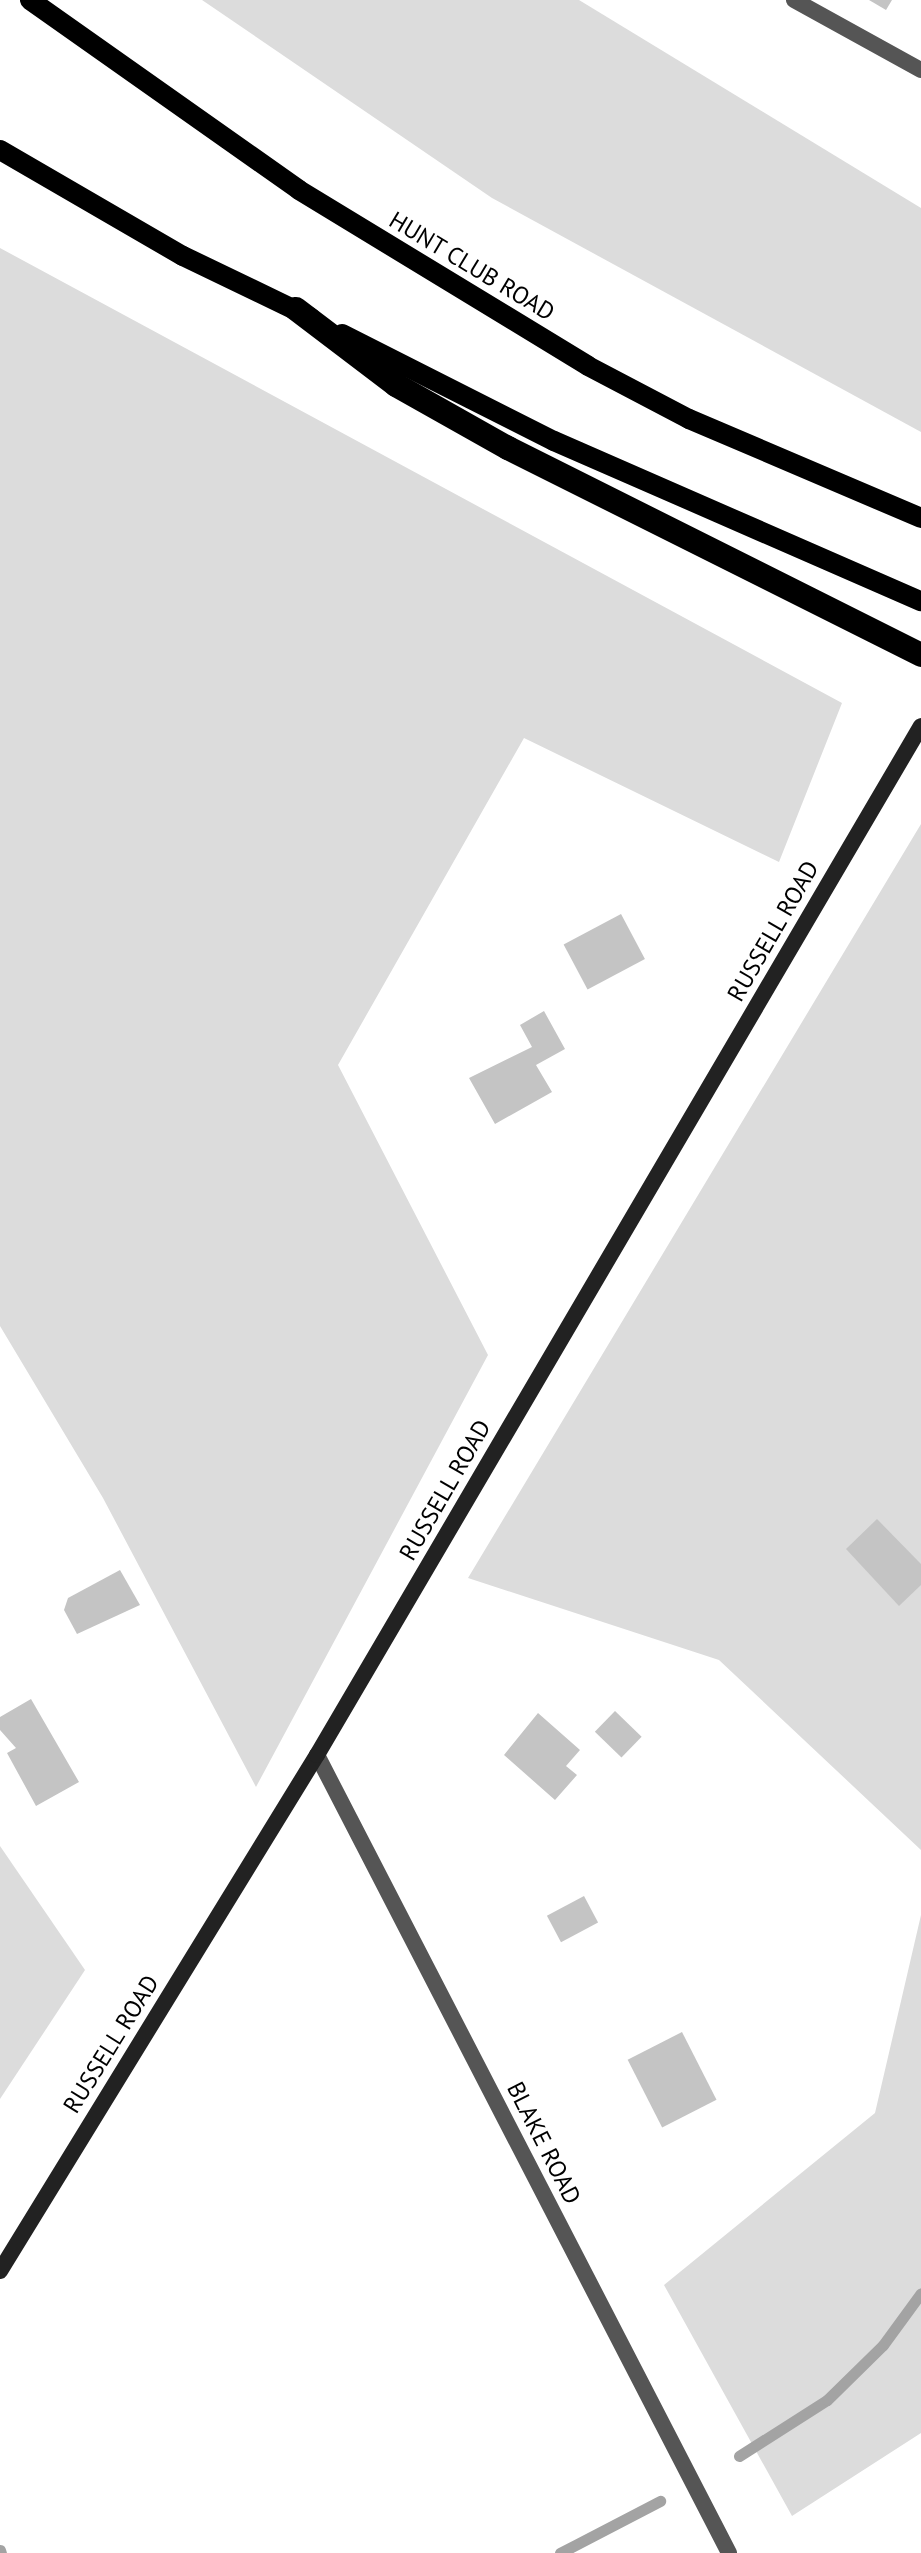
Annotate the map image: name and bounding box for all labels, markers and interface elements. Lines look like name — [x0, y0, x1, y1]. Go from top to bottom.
street label: HUNT CLUB ROAD — [384, 205, 560, 327]
street label: RUSSELL ROAD — [721, 855, 825, 1007]
street label: RUSSELL ROAD — [393, 1414, 497, 1566]
street label: RUSSELL ROAD — [57, 1969, 165, 2119]
street label: BLAKE ROAD — [501, 2077, 587, 2209]

